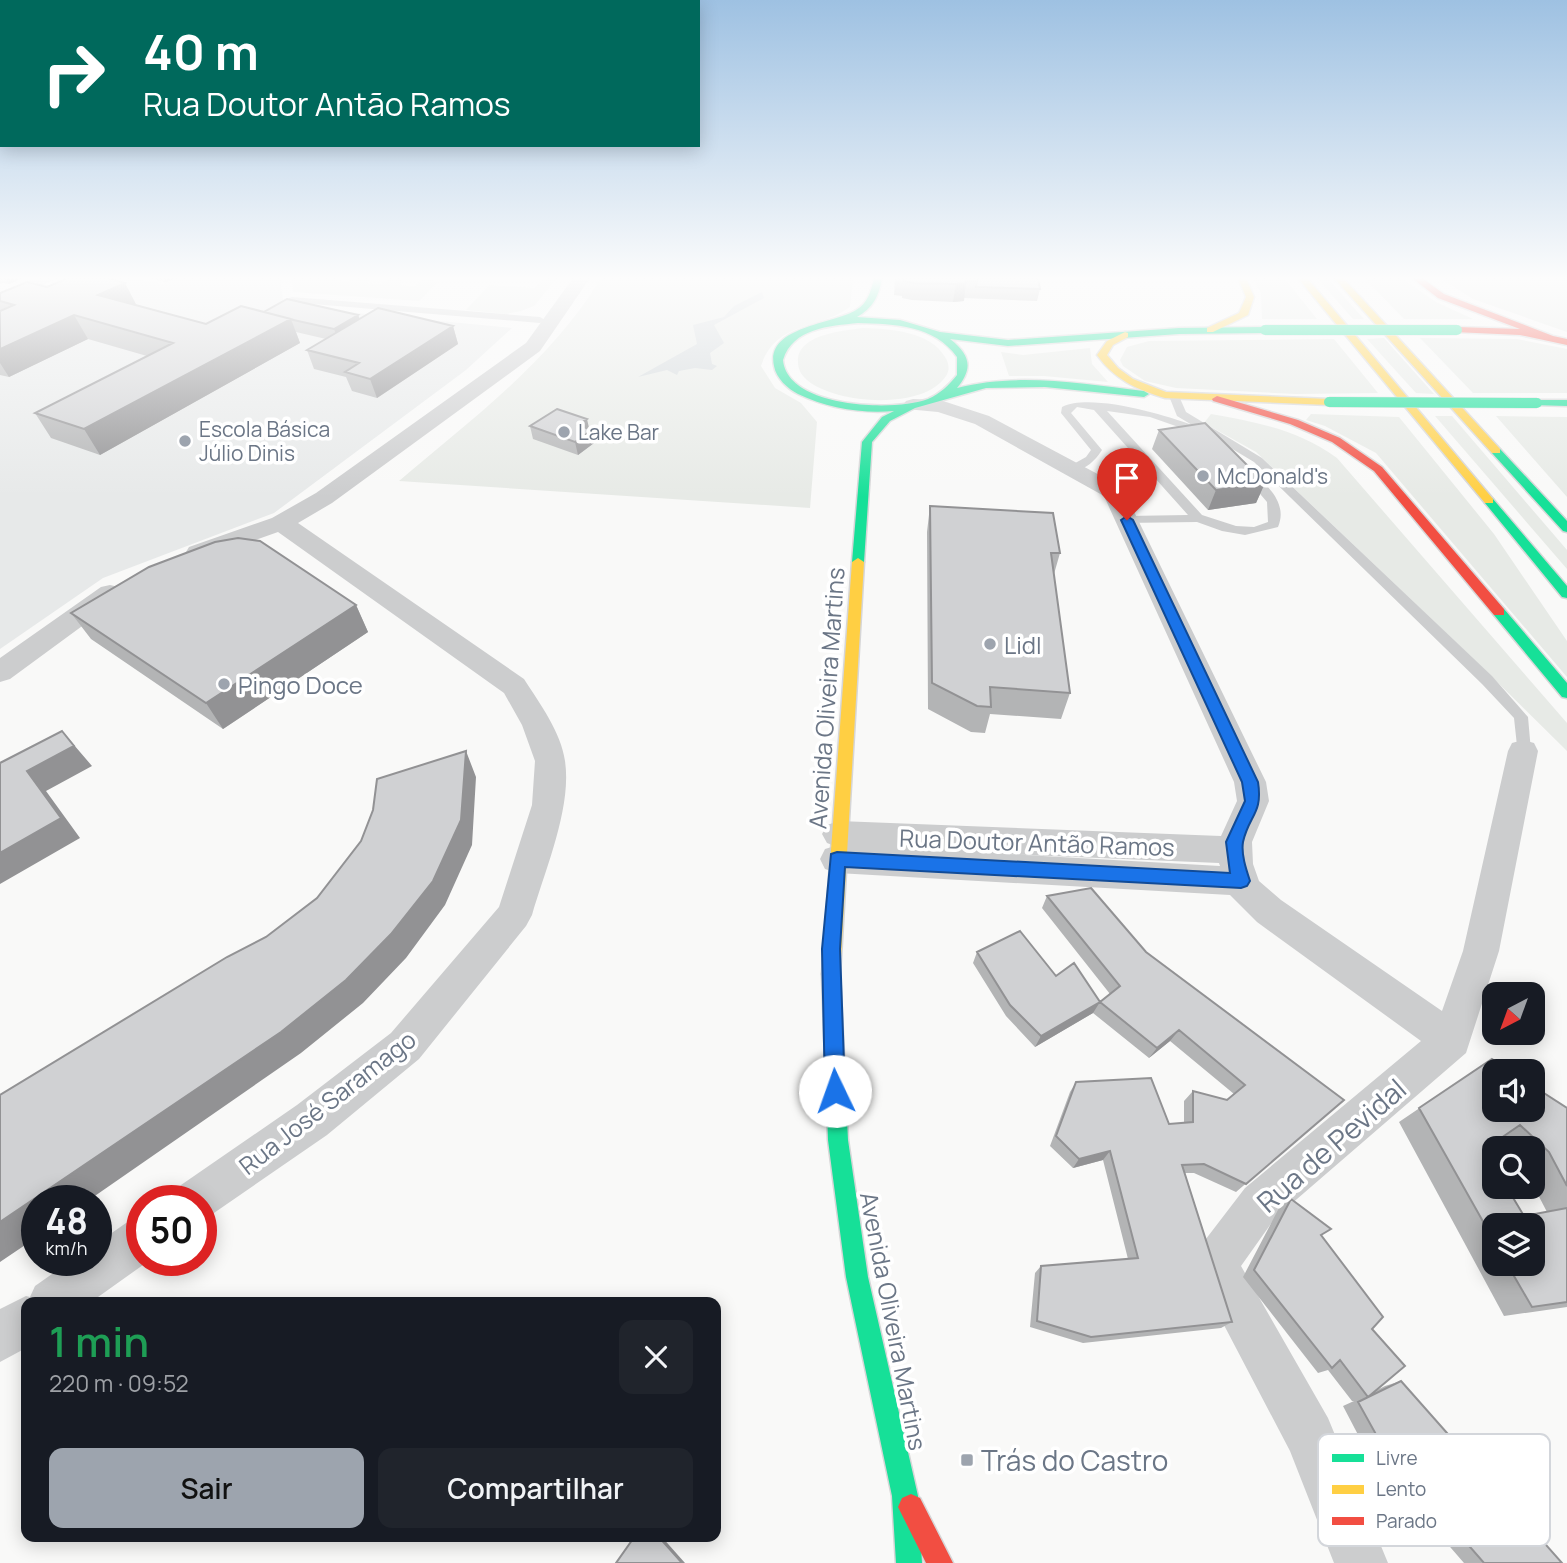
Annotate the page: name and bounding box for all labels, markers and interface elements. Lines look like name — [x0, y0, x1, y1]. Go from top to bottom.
text: 40 m — [143, 18, 259, 85]
icon: right — [28, 28, 119, 119]
text: Rua Doutor Antão Ramos — [143, 82, 511, 126]
place label: Escola Básica Júlio Dinis — [199, 415, 330, 467]
place label: Lake Bar — [578, 418, 660, 446]
marker: Lake Bar — [556, 424, 572, 440]
marker: Escola Básica Júlio Dinis — [177, 433, 193, 449]
pin — [1097, 448, 1157, 520]
icon: arrive — [1108, 459, 1146, 497]
place label: McDonald's — [1217, 462, 1328, 490]
marker: McDonald's — [1195, 468, 1211, 484]
street label: Avenida Oliveira Martins — [800, 566, 852, 830]
place label: Lidl — [1004, 628, 1042, 661]
marker: Lidl — [982, 636, 998, 652]
place label: Pingo Doce — [238, 668, 363, 701]
marker: Pingo Doce — [216, 676, 232, 692]
street label: Rua Doutor Antão Ramos — [899, 821, 1175, 863]
north arrow — [1482, 982, 1545, 1045]
map controls — [1482, 982, 1545, 1276]
street label: Rua José Saramago — [232, 1023, 422, 1181]
position arrow — [798, 1054, 872, 1128]
button: sound — [1482, 1059, 1545, 1122]
street label: Rua de Pevidal — [1248, 1070, 1414, 1220]
button: search — [1482, 1136, 1545, 1199]
speed limit sign: 50 — [126, 1185, 217, 1276]
street label: Avenida Oliveira Martins — [853, 1189, 935, 1453]
text: 48 — [45, 1197, 88, 1245]
button: layers — [1482, 1213, 1545, 1276]
text: km/h — [46, 1236, 87, 1260]
text: 1 min — [49, 1312, 149, 1370]
button: close — [619, 1320, 693, 1394]
text: 220 m · 09:52 — [49, 1367, 189, 1399]
legend — [1318, 1434, 1550, 1546]
place label: Trás do Castro — [981, 1441, 1168, 1479]
text: Livre — [1376, 1445, 1418, 1471]
button: Sair — [49, 1448, 364, 1528]
button: Compartilhar — [378, 1448, 693, 1528]
marker: Trás do Castro — [959, 1452, 975, 1468]
text: Lento — [1376, 1476, 1426, 1502]
text: Parado — [1376, 1508, 1437, 1534]

